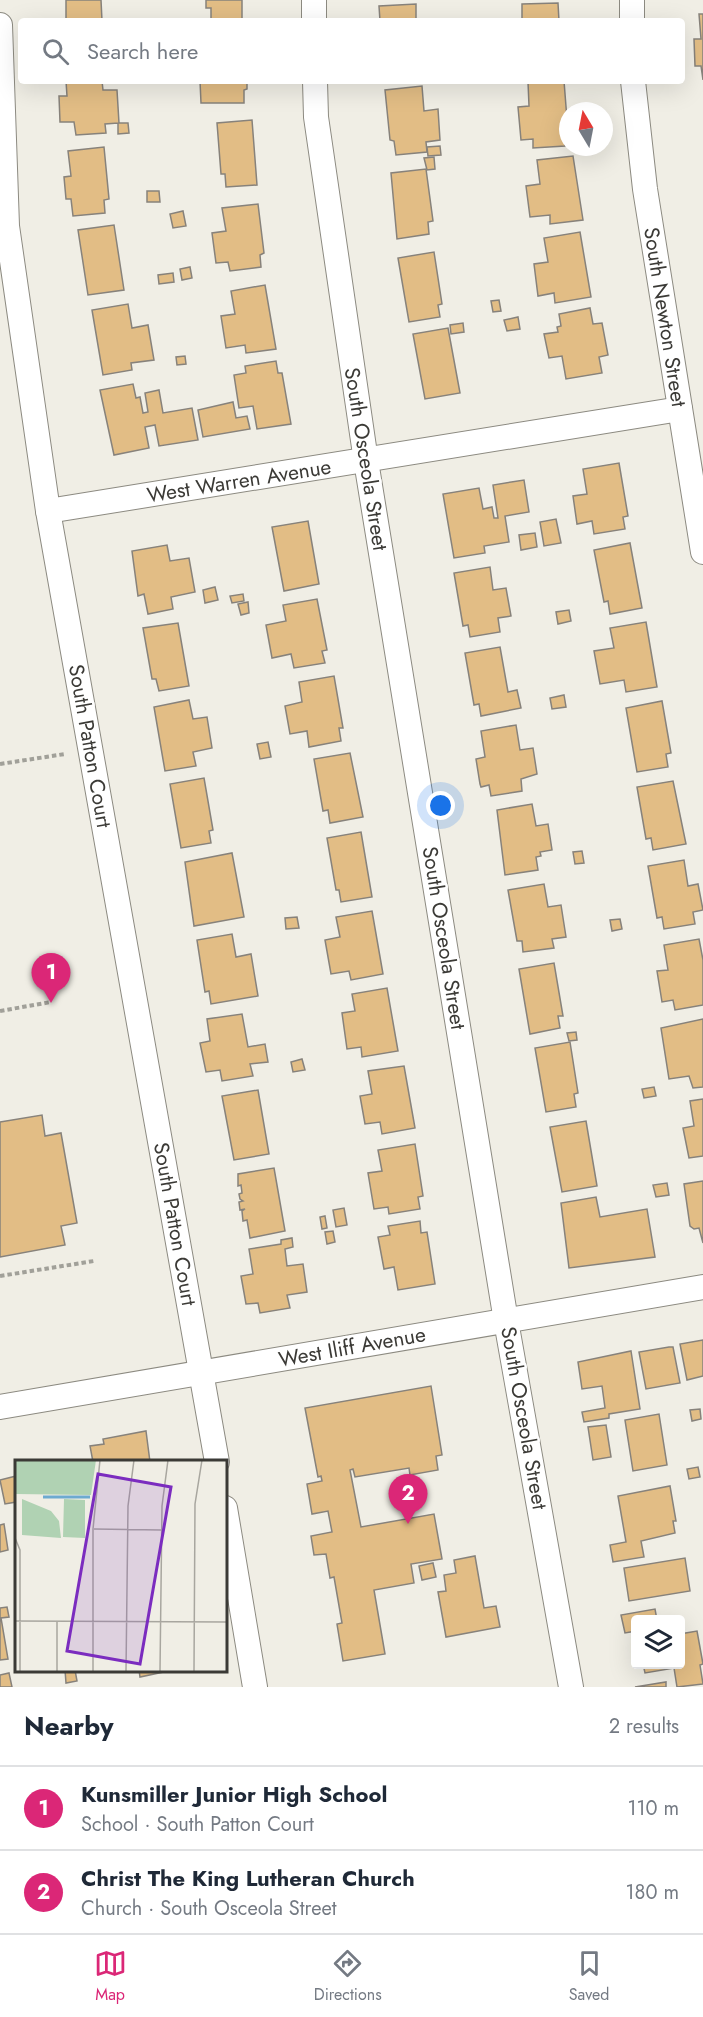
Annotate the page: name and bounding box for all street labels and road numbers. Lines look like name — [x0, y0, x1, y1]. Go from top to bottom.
street label: South Newton Street — [636, 225, 694, 409]
street label: South Osceola Street — [337, 365, 395, 553]
street label: West Warren Avenue — [145, 452, 333, 510]
street label: South Patton Court — [61, 662, 119, 830]
street label: South Osceola Street — [415, 844, 473, 1032]
street label: South Patton Court — [146, 1140, 204, 1308]
street label: West Iliff Avenue — [276, 1319, 428, 1375]
street label: South Osceola Street — [493, 1324, 555, 1512]

